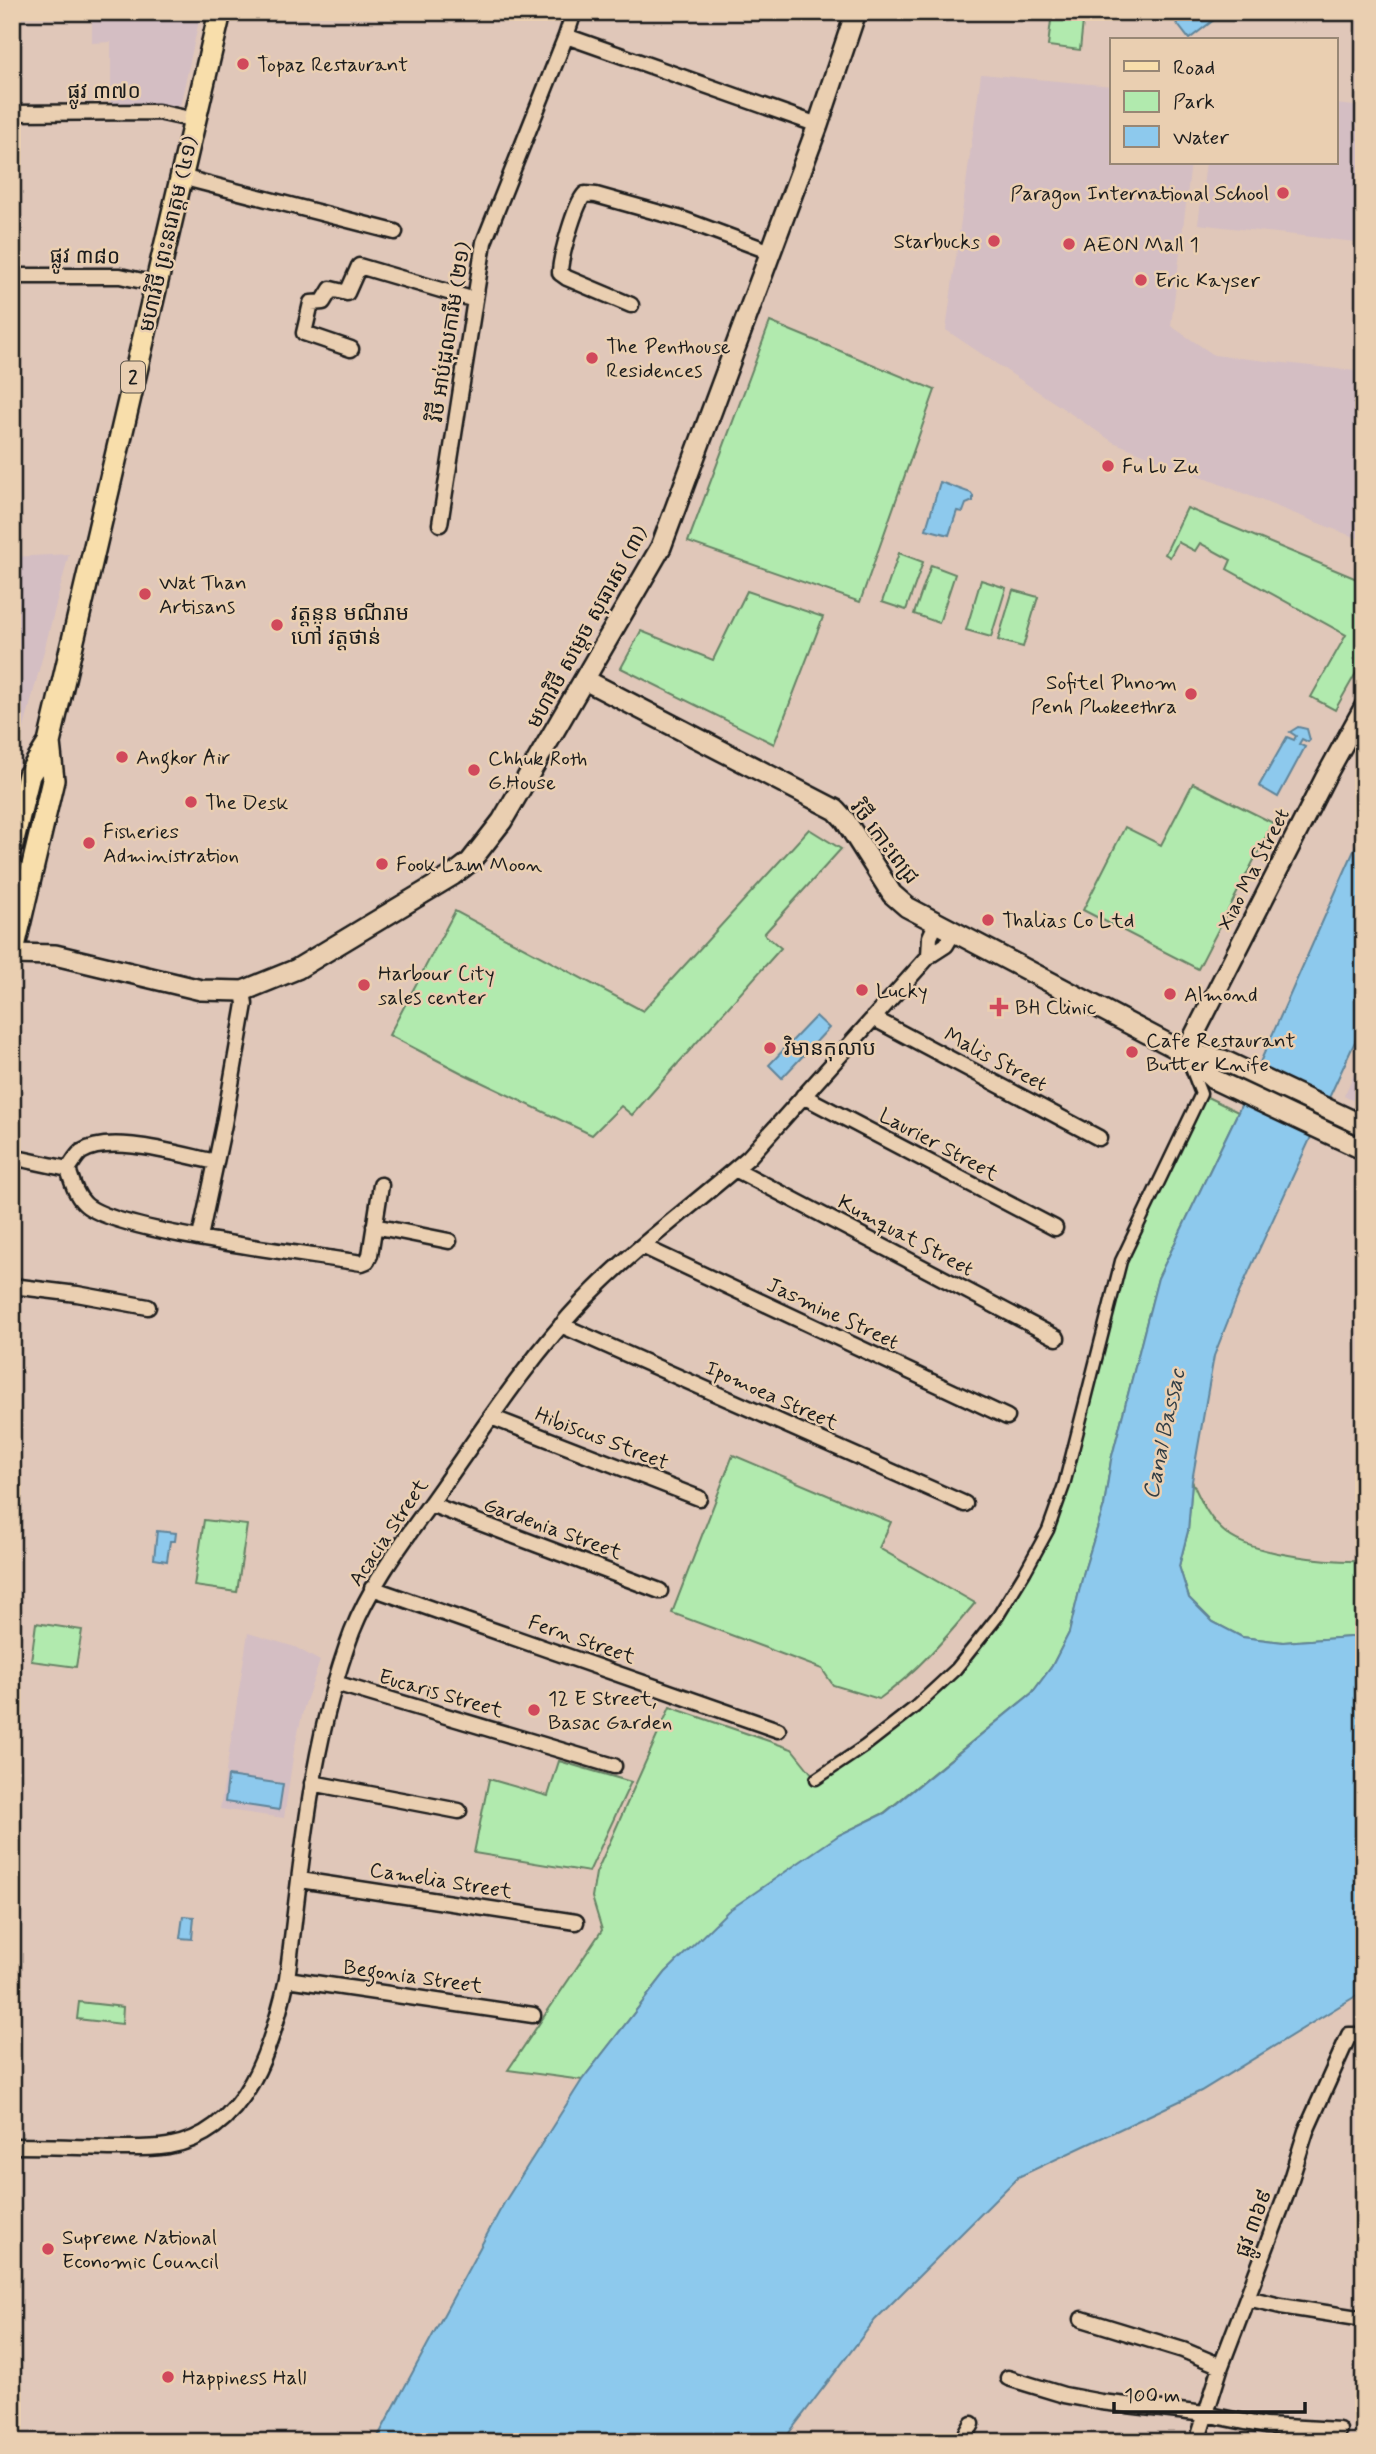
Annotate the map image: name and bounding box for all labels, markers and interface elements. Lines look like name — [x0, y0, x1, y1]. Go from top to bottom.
legend — [1110, 38, 1338, 164]
place label: Topaz Restaurant — [257, 51, 408, 79]
text: Road — [1173, 54, 1215, 82]
marker: Topaz Restaurant — [235, 56, 251, 72]
street label: ផ្លូវ ៣៧០ — [67, 78, 141, 110]
text: Park — [1173, 88, 1215, 116]
text: Water — [1173, 124, 1229, 152]
street label: មហាវិថី ព្រះនរោត្តម (៤១) — [133, 133, 205, 335]
place label: Paragon International School — [1010, 180, 1269, 209]
marker: Paragon International School — [1275, 185, 1291, 201]
place label: Starbucks — [893, 228, 980, 256]
place label: AEON Mall 1 — [1083, 231, 1199, 259]
marker: Starbucks — [986, 233, 1002, 249]
marker: AEON Mall 1 — [1061, 236, 1077, 252]
street label: វិថី អាប់ដុលការីម (២១) — [422, 240, 478, 425]
street label: ផ្លូវ ៣៨០ — [49, 242, 121, 276]
place label: Eric Kayser — [1155, 267, 1260, 295]
marker: Eric Kayser — [1133, 272, 1149, 288]
place label: The Penthouse Residences — [606, 333, 731, 385]
marker: The Penthouse Residences — [584, 350, 600, 366]
road number: 2 — [121, 362, 145, 392]
place label: Fu Lu Zu — [1122, 453, 1199, 481]
marker: Fu Lu Zu — [1100, 458, 1116, 474]
street label: មហាវិថី សម្តេច សុធារស (៣) — [521, 521, 655, 733]
place label: Wat Than Artisans — [159, 569, 247, 621]
marker: Wat Than Artisans — [137, 586, 153, 602]
place label: វត្តនួន មណីរាម ហៅ វត្តថាន់ — [291, 600, 409, 652]
marker: វត្តនួន មណីរាម ហៅ វត្តថាន់ — [269, 617, 285, 633]
place label: Sofitel Phnom Penh Phokeethra — [1031, 669, 1177, 721]
marker: Sofitel Phnom Penh Phokeethra — [1183, 686, 1199, 702]
place label: Angkor Air — [136, 744, 231, 774]
place label: Chhuk Roth G.House — [488, 745, 587, 797]
marker: Angkor Air — [114, 749, 130, 765]
marker: Chhuk Roth G.House — [466, 762, 482, 778]
place label: The Desk — [205, 789, 288, 817]
marker: The Desk — [183, 794, 199, 810]
street label: វិថី កោះពេជ្រ — [843, 794, 925, 890]
street label: Xiao Ma Street — [1211, 804, 1297, 935]
place label: Fisheries Administration — [103, 818, 239, 870]
marker: Fisheries Administration — [81, 835, 97, 851]
place label: Fook Lam Moon — [396, 851, 543, 879]
marker: Fook Lam Moon — [374, 856, 390, 872]
place label: Thalias Co Ltd — [1002, 907, 1134, 935]
marker: Thalias Co Ltd — [980, 912, 996, 928]
place label: Harbour City sales center — [378, 960, 495, 1012]
marker: Harbour City sales center — [356, 977, 372, 993]
place label: Lucky — [876, 977, 928, 1005]
place label: Almond — [1184, 981, 1258, 1009]
marker: Lucky — [854, 982, 870, 998]
marker: Almond — [1162, 986, 1178, 1002]
place label: BH Clinic — [1015, 994, 1097, 1022]
marker: BH Clinic — [989, 997, 1009, 1017]
street label: Malis Street — [939, 1021, 1052, 1099]
place label: Cafe Restaurant Butter Knife — [1146, 1027, 1296, 1079]
place label: វិមានកុលាប — [783, 1035, 876, 1063]
marker: វិមានកុលាប — [762, 1040, 778, 1056]
marker: Cafe Restaurant Butter Knife — [1124, 1044, 1140, 1060]
street label: Laurier Street — [874, 1102, 1004, 1188]
street label: Kumquat Street — [833, 1188, 978, 1284]
street label: Jasmine Street — [762, 1271, 903, 1357]
street label: Ipomoea Street — [701, 1354, 843, 1438]
water label: Canal Bassac — [1137, 1365, 1194, 1502]
street label: Hibiscus Street — [531, 1401, 672, 1477]
street label: Acacia Street — [342, 1473, 436, 1592]
street label: Gardenia Street — [480, 1491, 626, 1567]
street label: Fern Street — [524, 1609, 640, 1672]
street label: Eucaris Street — [375, 1663, 507, 1725]
place label: 12 E Street, Basac Garden — [548, 1685, 672, 1737]
marker: 12 E Street, Basac Garden — [526, 1702, 542, 1718]
street label: Camelia Street — [367, 1856, 515, 1906]
street label: Begonia Street — [341, 1953, 485, 2003]
street label: ផ្លូវ ៣៦៩ — [1229, 2185, 1283, 2263]
place label: Supreme National Economic Council — [62, 2224, 219, 2276]
marker: Supreme National Economic Council — [40, 2241, 56, 2257]
place label: Happiness Hall — [182, 2364, 307, 2392]
marker: Happiness Hall — [160, 2369, 176, 2385]
scale bar — [1114, 2370, 1304, 2414]
text: 100 m — [1124, 2382, 1180, 2410]

